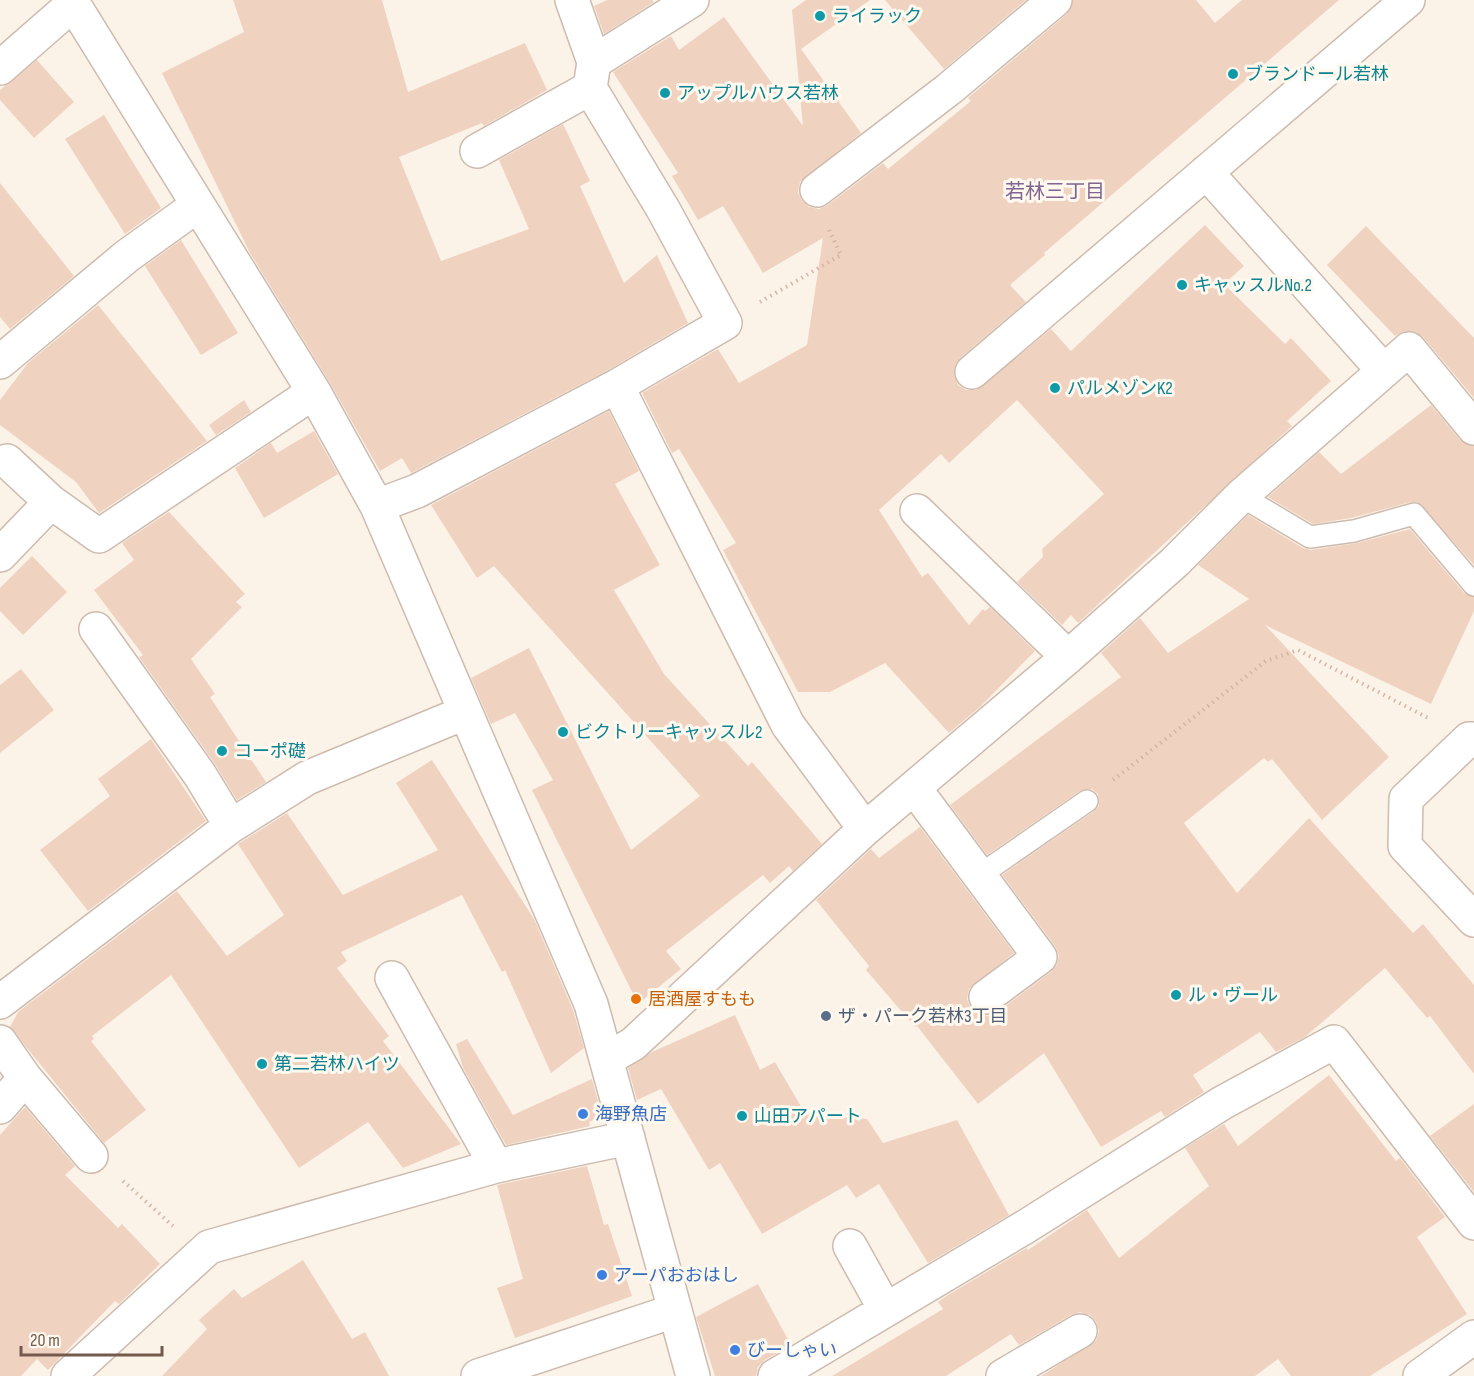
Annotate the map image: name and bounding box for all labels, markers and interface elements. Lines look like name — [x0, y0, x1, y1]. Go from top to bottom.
place label: ライラック — [832, 6, 922, 27]
marker: ライラック — [813, 9, 827, 23]
place label: ブランドール若林 — [1245, 64, 1389, 85]
marker: ブランドール若林 — [1226, 67, 1240, 81]
place label: アップルハウス若林 — [677, 83, 839, 104]
marker: アップルハウス若林 — [658, 86, 672, 100]
district label: 若林三丁目 — [1005, 180, 1105, 204]
place label: キャッスルNo.2 — [1194, 275, 1312, 296]
marker: キャッスルNo.2 — [1175, 278, 1189, 292]
place label: パルメゾンK2 — [1067, 378, 1173, 399]
marker: パルメゾンK2 — [1048, 381, 1062, 395]
place label: ビクトリーキャッスル2 — [575, 722, 762, 743]
marker: ビクトリーキャッスル2 — [556, 725, 570, 739]
place label: コーポ礎 — [234, 741, 306, 762]
marker: コーポ礎 — [215, 744, 229, 758]
place label: ル・ヴール — [1188, 985, 1278, 1006]
marker: ル・ヴール — [1169, 988, 1183, 1002]
place label: 居酒屋すもも — [648, 989, 756, 1010]
marker: 居酒屋すもも — [629, 992, 643, 1006]
place label: ザ・パーク若林3丁目 — [838, 1006, 1008, 1027]
marker: ザ・パーク若林3丁目 — [819, 1009, 833, 1023]
place label: 第二若林ハイツ — [274, 1054, 400, 1075]
marker: 第二若林ハイツ — [255, 1057, 269, 1071]
place label: 海野魚店 — [595, 1104, 667, 1125]
place label: 山田アパート — [754, 1106, 862, 1127]
marker: 海野魚店 — [576, 1107, 590, 1121]
marker: 山田アパート — [735, 1109, 749, 1123]
place label: アーパおおはし — [614, 1265, 739, 1286]
marker: アーパおおはし — [595, 1268, 609, 1282]
scale bar — [21, 1319, 162, 1357]
text: 20 m — [30, 1330, 60, 1351]
place label: びーしゃい — [747, 1340, 837, 1361]
marker: びーしゃい — [728, 1343, 742, 1357]

